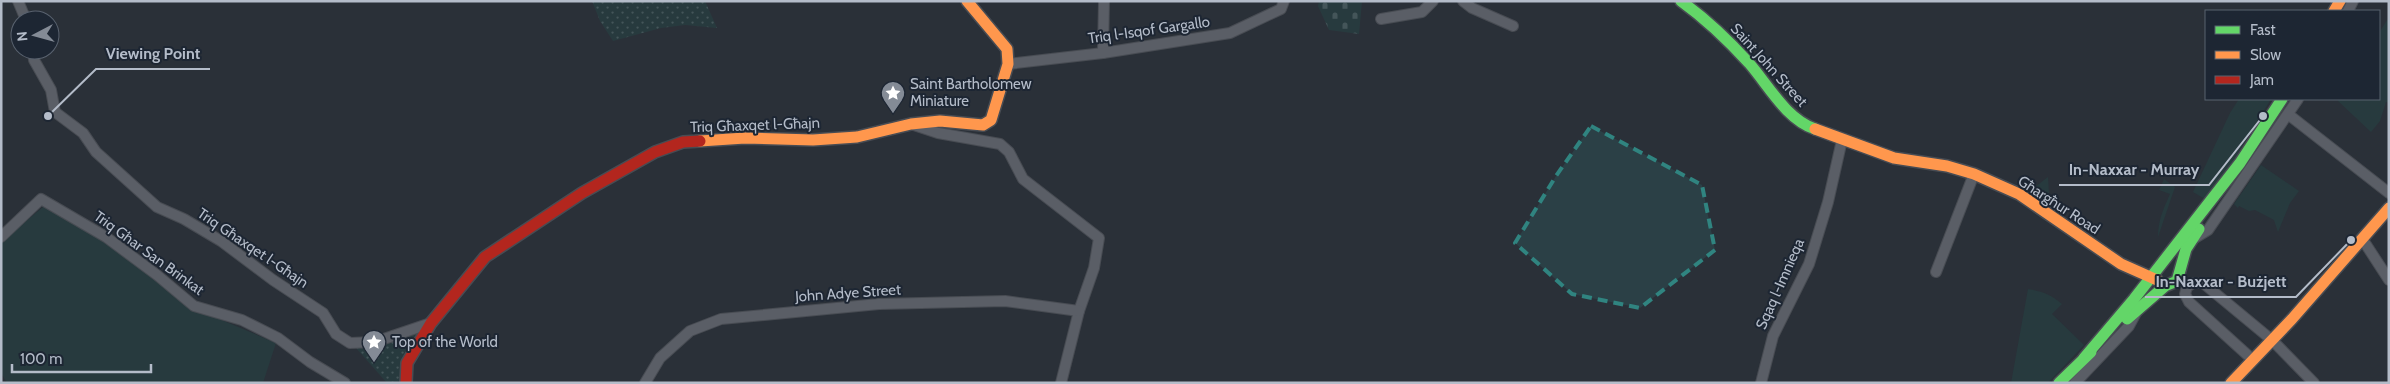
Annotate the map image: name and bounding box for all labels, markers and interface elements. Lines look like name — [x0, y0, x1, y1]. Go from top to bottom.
north arrow — [10, 10, 60, 60]
legend — [2205, 10, 2380, 100]
street label: Triq l-Isqof Gargallo — [1087, 13, 1211, 47]
street label: Saint John Street — [1727, 20, 1811, 110]
text: Fast — [2250, 21, 2275, 39]
text: N — [13, 30, 32, 42]
callout: Viewing Point — [96, 38, 210, 69]
text: Viewing Point — [106, 44, 201, 63]
text: Slow — [2250, 46, 2281, 64]
text: Jam — [2249, 71, 2274, 89]
place label: Saint Bartholomew Miniature — [910, 75, 1032, 110]
place icon: Saint Bartholomew Miniature — [880, 80, 906, 114]
street label: Triq Għaxqet l-Għajn — [690, 114, 820, 136]
callout: In-Naxxar - Murray — [2059, 154, 2209, 185]
text: In-Naxxar - Murray — [2069, 160, 2200, 179]
street label: Għargħur Road — [2015, 172, 2103, 238]
street label: Triq Għaxqet l-Għajn — [194, 204, 312, 292]
street label: Triq Għar San Brinkat — [91, 207, 207, 299]
street label: Sqaq l-Imnieqa — [1752, 235, 1808, 332]
callout: In-Naxxar - Bużjett — [2145, 266, 2296, 297]
text: In-Naxxar - Bużjett — [2155, 272, 2287, 291]
street label: John Adye Street — [793, 280, 902, 306]
place icon: Top of the World — [361, 329, 387, 363]
place label: Top of the World — [392, 333, 498, 351]
scale bar — [12, 342, 151, 374]
text: 100 m — [20, 350, 62, 368]

